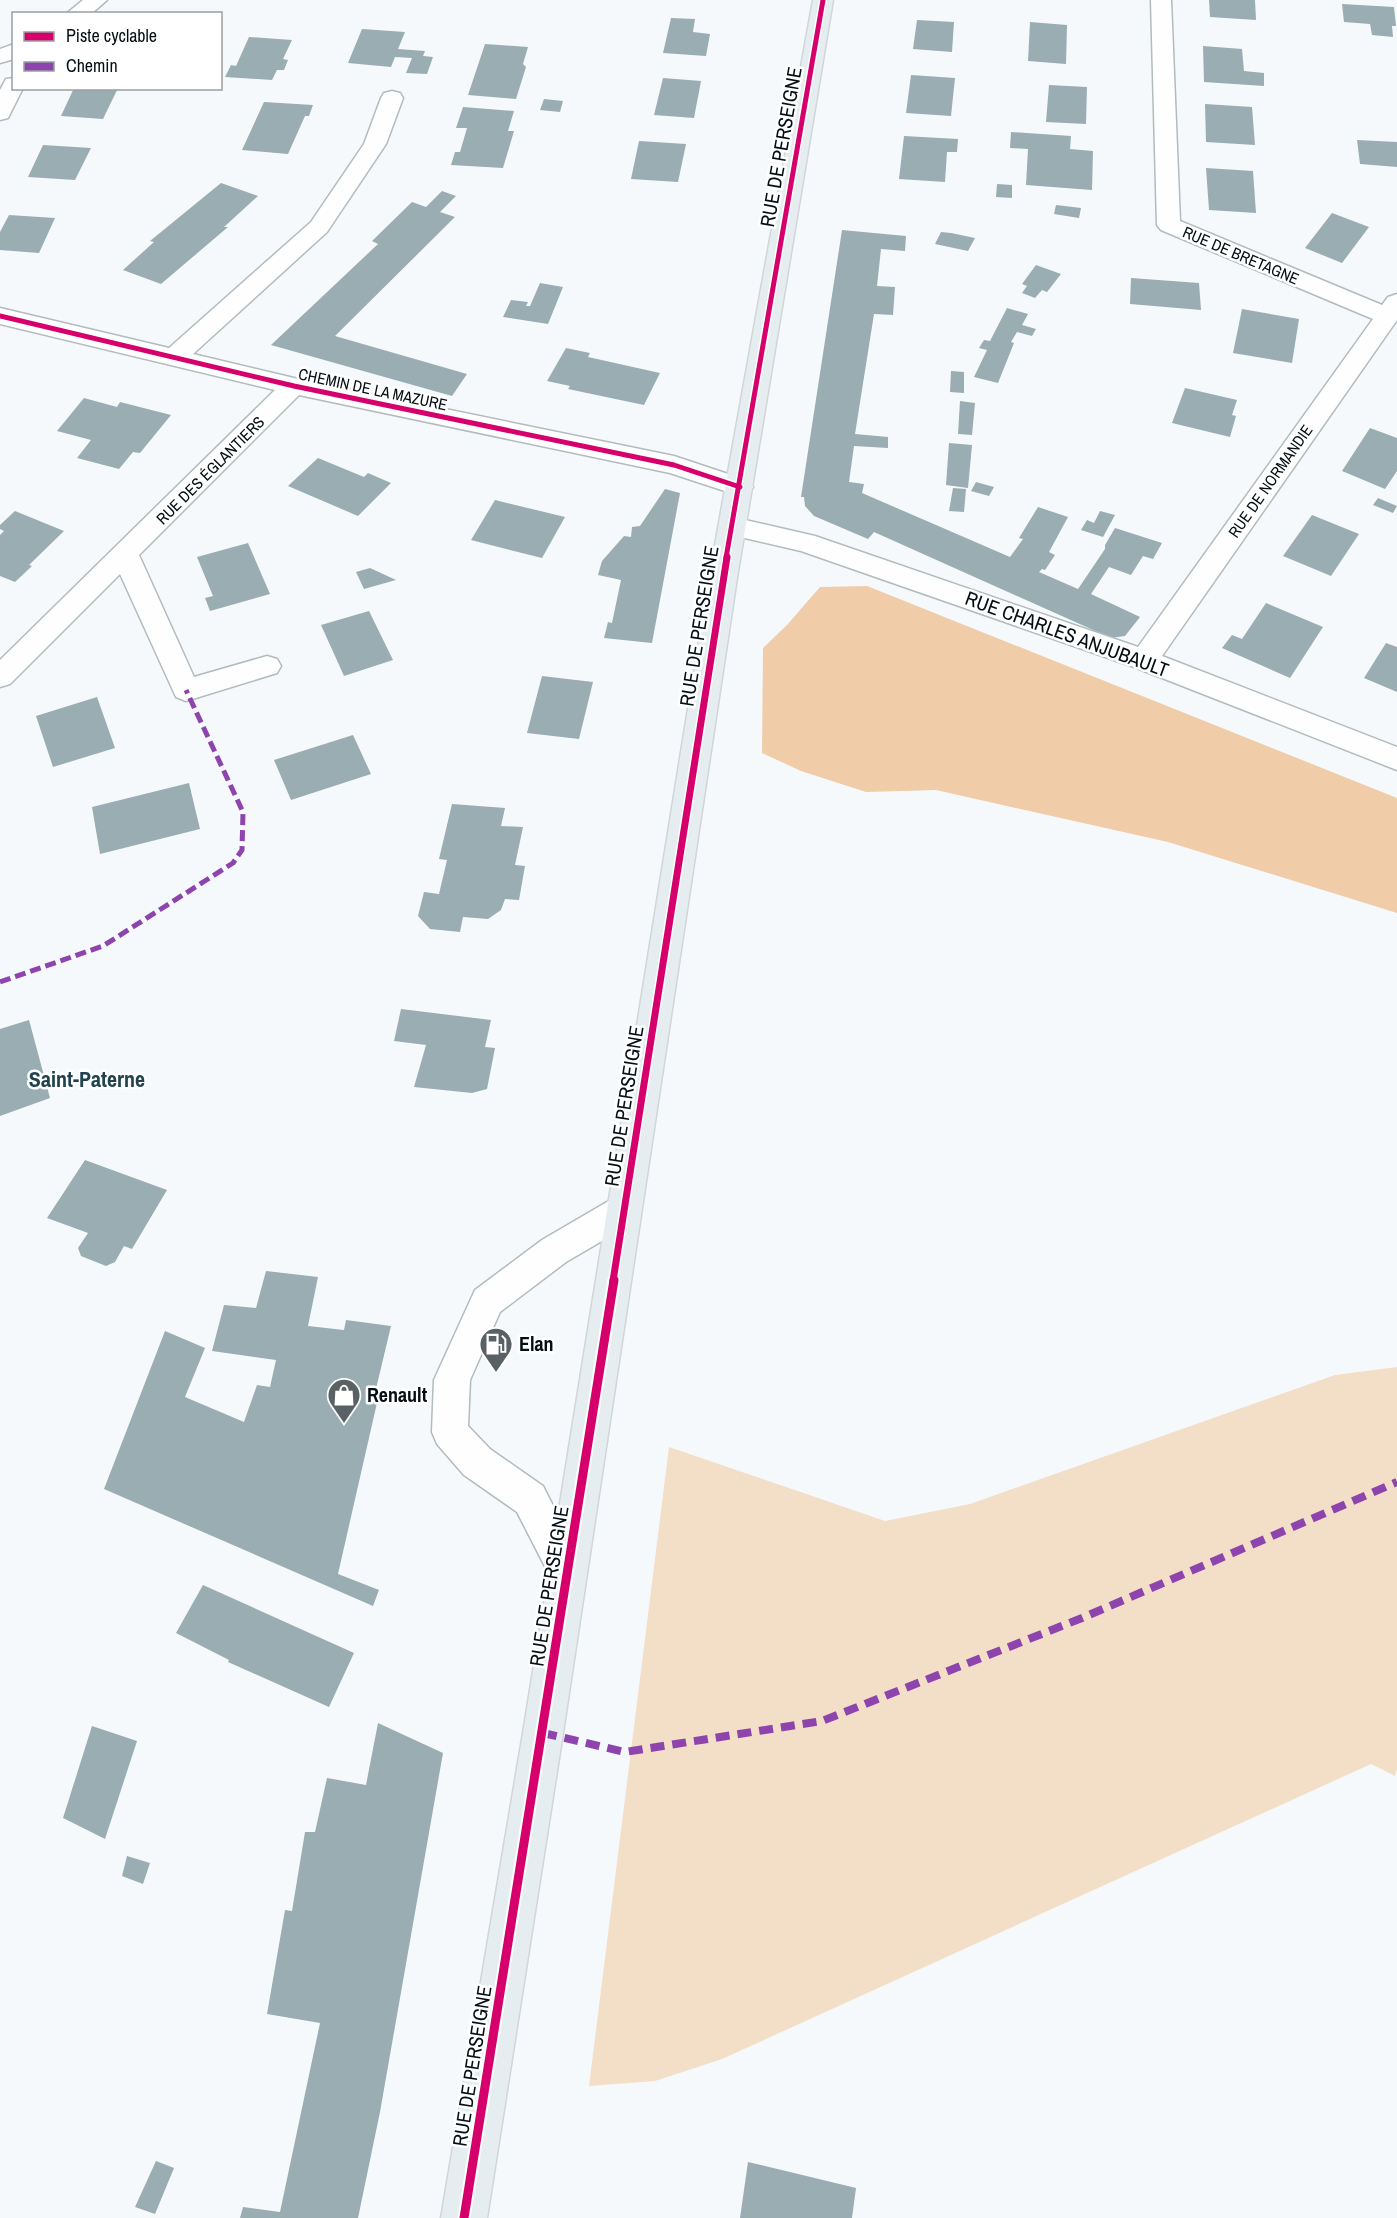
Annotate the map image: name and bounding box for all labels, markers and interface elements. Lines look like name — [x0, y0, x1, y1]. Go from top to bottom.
legend — [12, 12, 222, 90]
text: Piste cyclable — [66, 23, 157, 48]
text: Chemin — [66, 53, 118, 78]
street label: RUE DE PERSEIGNE — [753, 65, 808, 229]
street label: RUE DE BRETAGNE — [1179, 221, 1303, 289]
street label: CHEMIN DE LA MAZURE — [297, 362, 449, 416]
street label: RUE DES ÉGLANTIERS — [151, 411, 269, 529]
street label: RUE DE NORMANDIE — [1223, 420, 1317, 542]
street label: RUE DE PERSEIGNE — [672, 544, 725, 708]
street label: RUE CHARLES ANJUBAULT — [962, 584, 1173, 683]
street label: RUE DE PERSEIGNE — [597, 1024, 650, 1188]
district label: Saint-Paterne — [29, 1064, 145, 1094]
fuel station icon: Elan — [478, 1326, 514, 1373]
place label: Elan — [519, 1330, 554, 1357]
shop icon: Renault — [326, 1377, 362, 1424]
place label: Renault — [367, 1381, 428, 1408]
street label: RUE DE PERSEIGNE — [522, 1504, 575, 1668]
street label: RUE DE PERSEIGNE — [445, 1984, 498, 2148]

